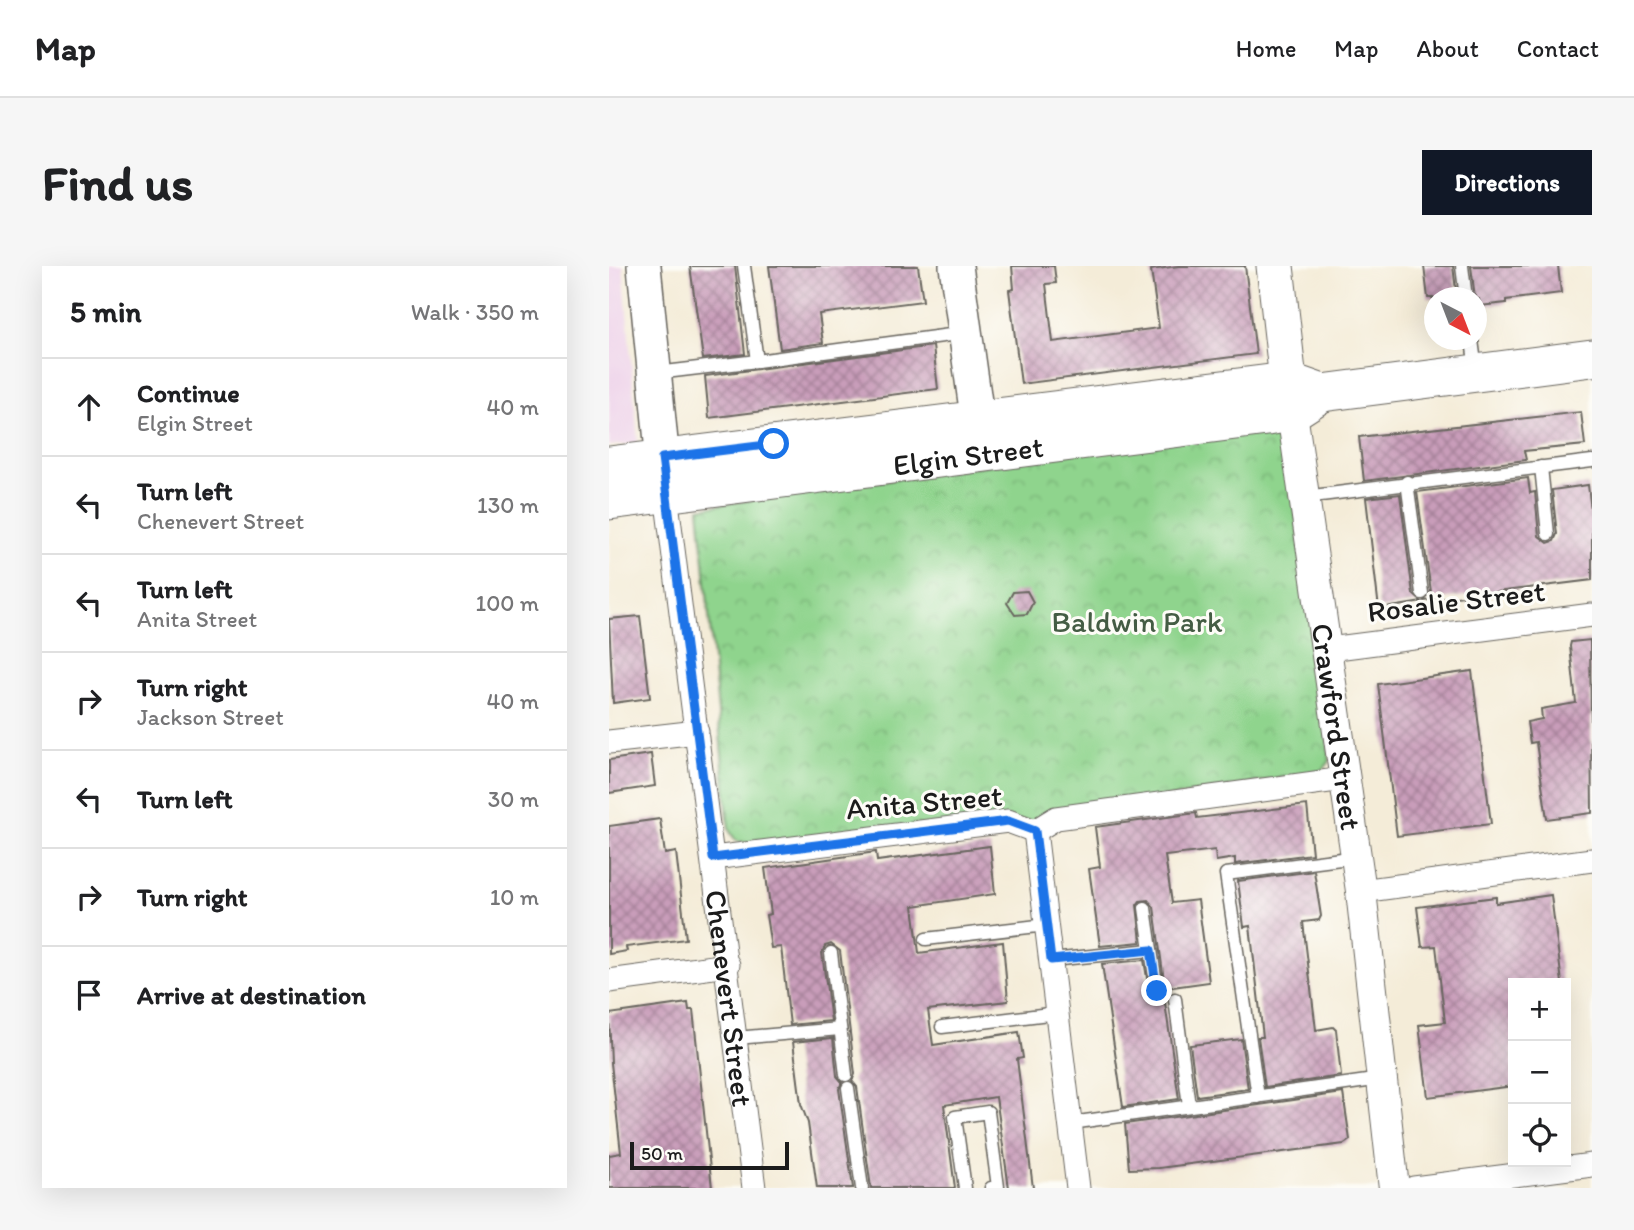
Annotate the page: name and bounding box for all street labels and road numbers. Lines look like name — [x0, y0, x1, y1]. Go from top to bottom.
street label: Elgin Street — [891, 427, 1045, 483]
street label: Rosalie Street — [1365, 572, 1547, 630]
street label: Crawford Street — [1304, 621, 1370, 832]
street label: Anita Street — [844, 777, 1004, 827]
street label: Chenevert Street — [698, 887, 762, 1108]

